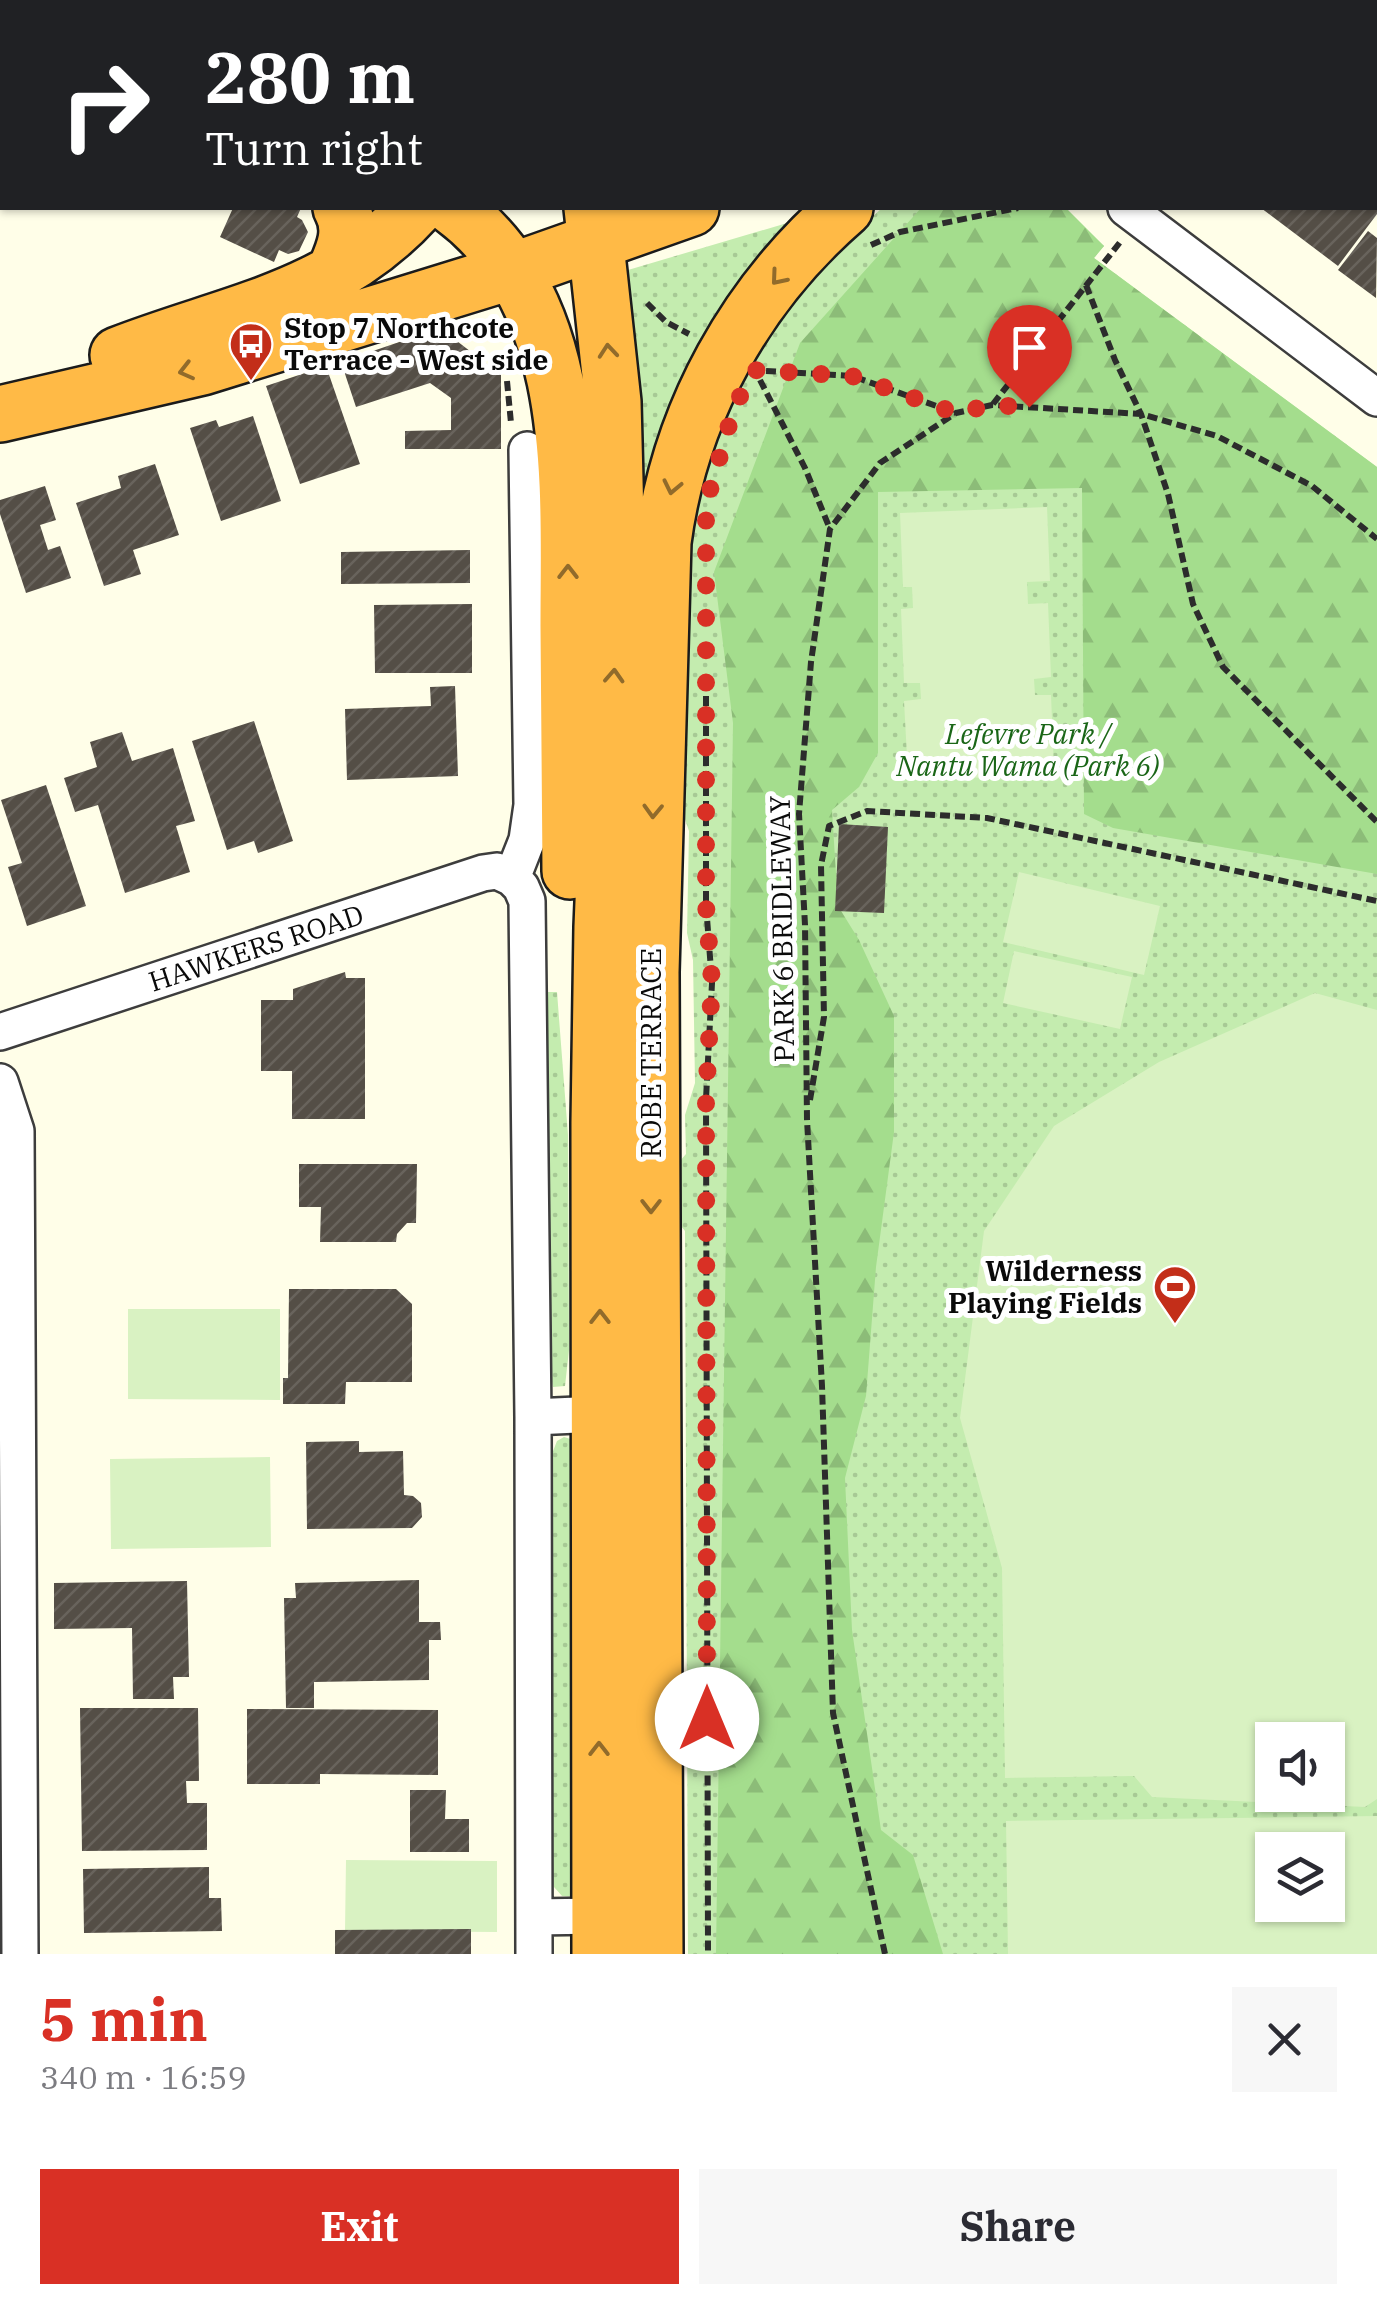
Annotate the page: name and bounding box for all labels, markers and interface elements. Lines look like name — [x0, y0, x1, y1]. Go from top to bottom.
text: 280 m — [205, 31, 415, 122]
icon: right — [40, 40, 170, 170]
text: Turn right — [205, 119, 423, 177]
one-way arrow — [772, 267, 790, 285]
pin — [987, 305, 1072, 408]
place label: Stop 7 Northcote Terrace - West side — [284, 309, 548, 378]
icon: arrive — [1002, 320, 1057, 375]
bus stop icon: Stop 7 Northcote Terrace - West side — [228, 321, 274, 382]
one-way arrow — [598, 342, 620, 358]
one-way arrow — [178, 359, 195, 380]
one-way arrow — [663, 478, 684, 495]
one-way arrow — [557, 564, 579, 580]
one-way arrow — [603, 667, 624, 683]
park label: Lefevre Park / Nantu Wama (Park 6) — [896, 715, 1159, 784]
street label: PARK 6 BRIDLEWAY — [761, 795, 802, 1063]
one-way arrow — [642, 804, 663, 820]
street label: HAWKERS ROAD — [144, 895, 368, 1000]
street label: ROBE TERRACE — [632, 948, 669, 1158]
one-way arrow — [640, 1200, 662, 1215]
place label: Wilderness Playing Fields — [948, 1252, 1142, 1321]
sports icon: Wilderness Playing Fields — [1152, 1264, 1198, 1325]
one-way arrow — [589, 1308, 610, 1324]
position arrow — [655, 1667, 759, 1771]
map controls — [1255, 1722, 1345, 1922]
button: sound — [1255, 1722, 1345, 1812]
one-way arrow — [588, 1740, 610, 1756]
button: layers — [1255, 1832, 1345, 1922]
text: 5 min — [40, 1979, 208, 2058]
button: close — [1232, 1987, 1337, 2092]
text: 340 m · 16:59 — [40, 2056, 247, 2098]
button: Exit — [40, 2169, 679, 2284]
button: Share — [699, 2169, 1337, 2284]

